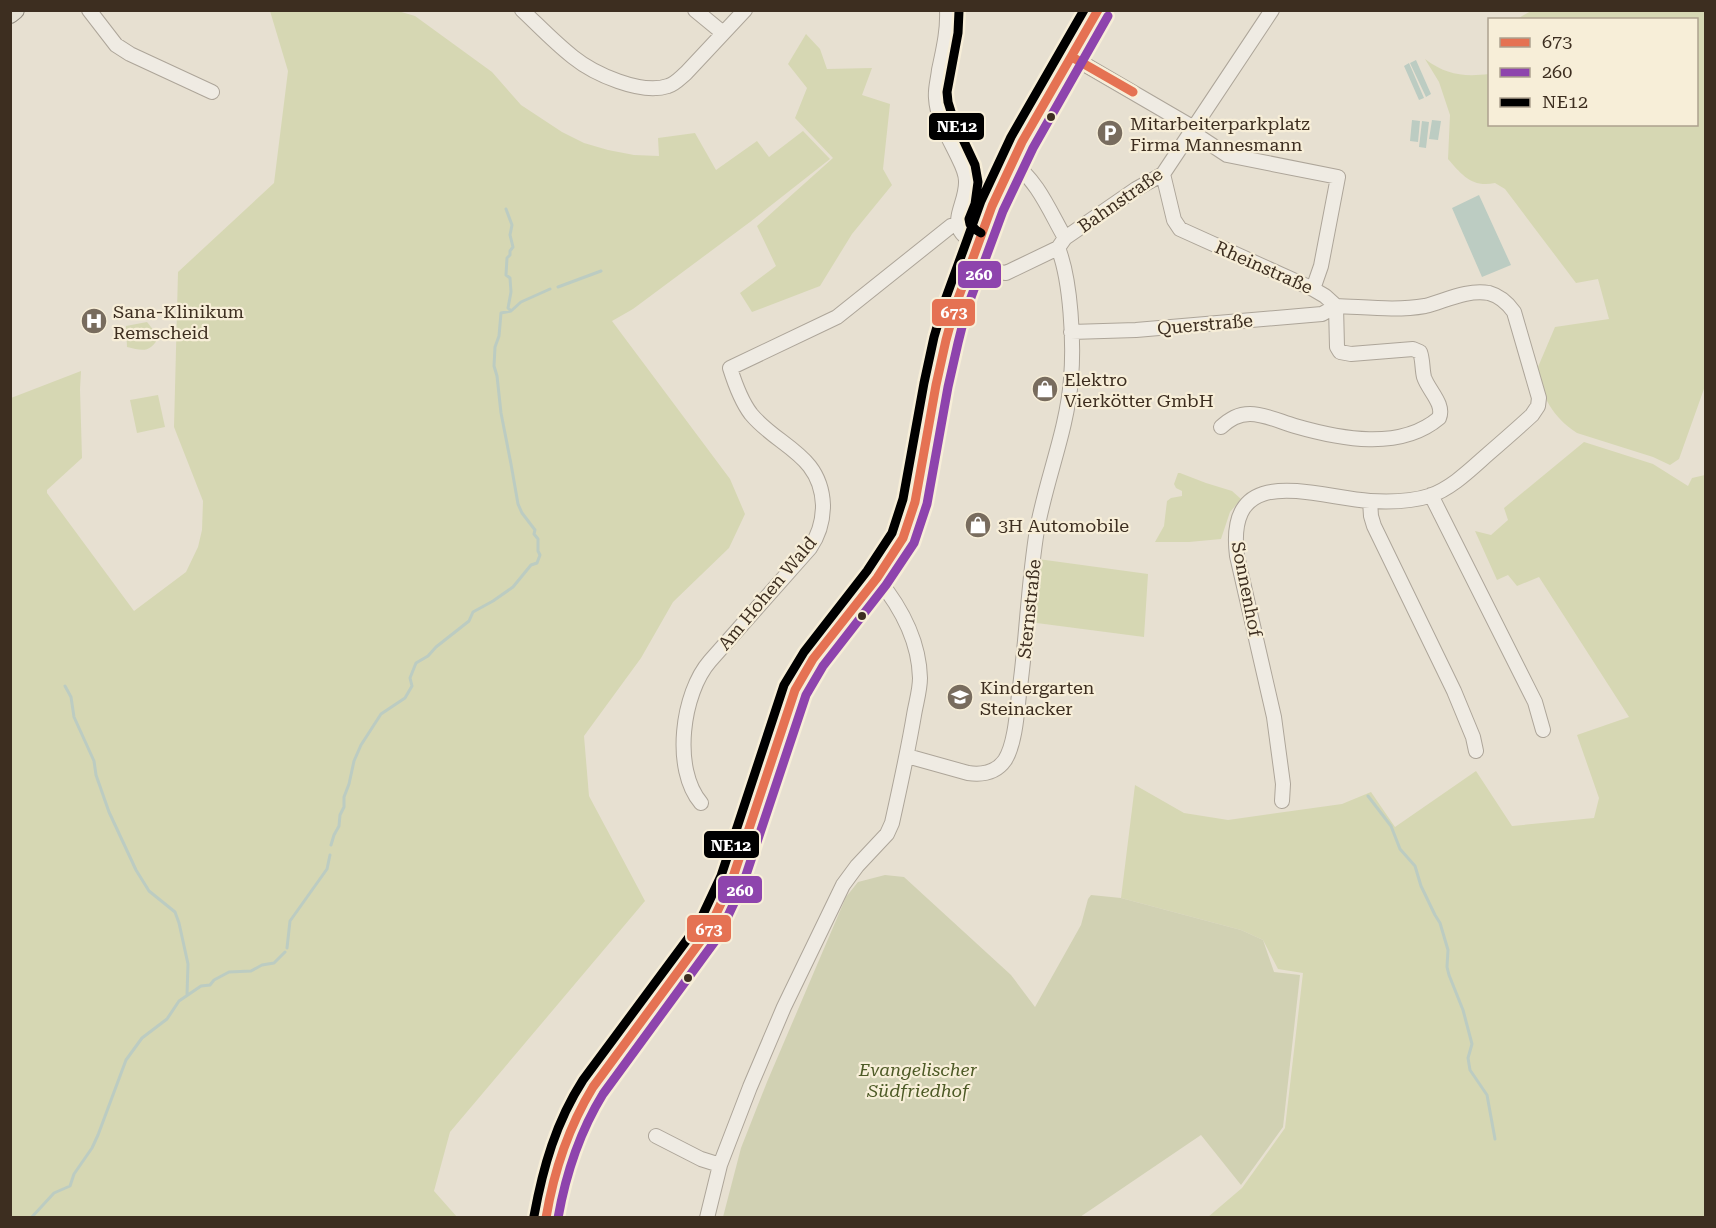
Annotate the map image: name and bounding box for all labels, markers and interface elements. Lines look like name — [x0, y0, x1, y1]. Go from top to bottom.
legend — [1488, 18, 1698, 126]
text: 673 — [1542, 31, 1572, 52]
text: 260 — [1542, 61, 1572, 82]
text: NE12 — [1542, 91, 1588, 112]
unlabelled marker — [1045, 111, 1057, 123]
line badge: NE12 — [928, 112, 985, 141]
place label: Mitarbeiterparkplatz Firma Mannesmann — [1130, 113, 1310, 155]
text: NE12 — [937, 117, 977, 136]
parking icon: Mitarbeiterparkplatz Firma Mannesmann — [1095, 118, 1125, 148]
street label: Bahnstraße — [1074, 163, 1166, 237]
street label: Rheinstraße — [1212, 236, 1316, 298]
line badge: 260 — [957, 260, 1002, 289]
text: 260 — [966, 265, 992, 284]
line badge: 673 — [931, 298, 976, 327]
place label: Sana-Klinikum Remscheid — [113, 301, 244, 343]
text: 673 — [941, 303, 967, 322]
hospital icon: Sana-Klinikum Remscheid — [79, 306, 109, 336]
street label: Querstraße — [1156, 309, 1254, 339]
place label: Elektro Vierkötter GmbH — [1064, 369, 1214, 411]
shop icon: Elektro Vierkötter GmbH — [1030, 374, 1060, 404]
shop icon: 3H Automobile — [963, 510, 993, 540]
place label: 3H Automobile — [998, 515, 1129, 536]
street label: Am Hohen Wald — [713, 532, 821, 654]
street label: Sonnenhof — [1227, 540, 1267, 639]
street label: Sternstraße — [1013, 558, 1045, 660]
unlabelled marker — [856, 610, 868, 622]
place label: Kindergarten Steinacker — [980, 677, 1095, 719]
school or university icon: Kindergarten Steinacker — [945, 682, 975, 712]
line badge: NE12 — [703, 830, 760, 859]
text: NE12 — [711, 836, 751, 855]
line badge: 260 — [717, 875, 763, 904]
text: 260 — [727, 881, 753, 900]
line badge: 673 — [686, 914, 732, 943]
text: 673 — [696, 920, 722, 939]
unlabelled marker — [682, 972, 694, 984]
park label: Evangelischer Südfriedhof — [858, 1059, 978, 1101]

